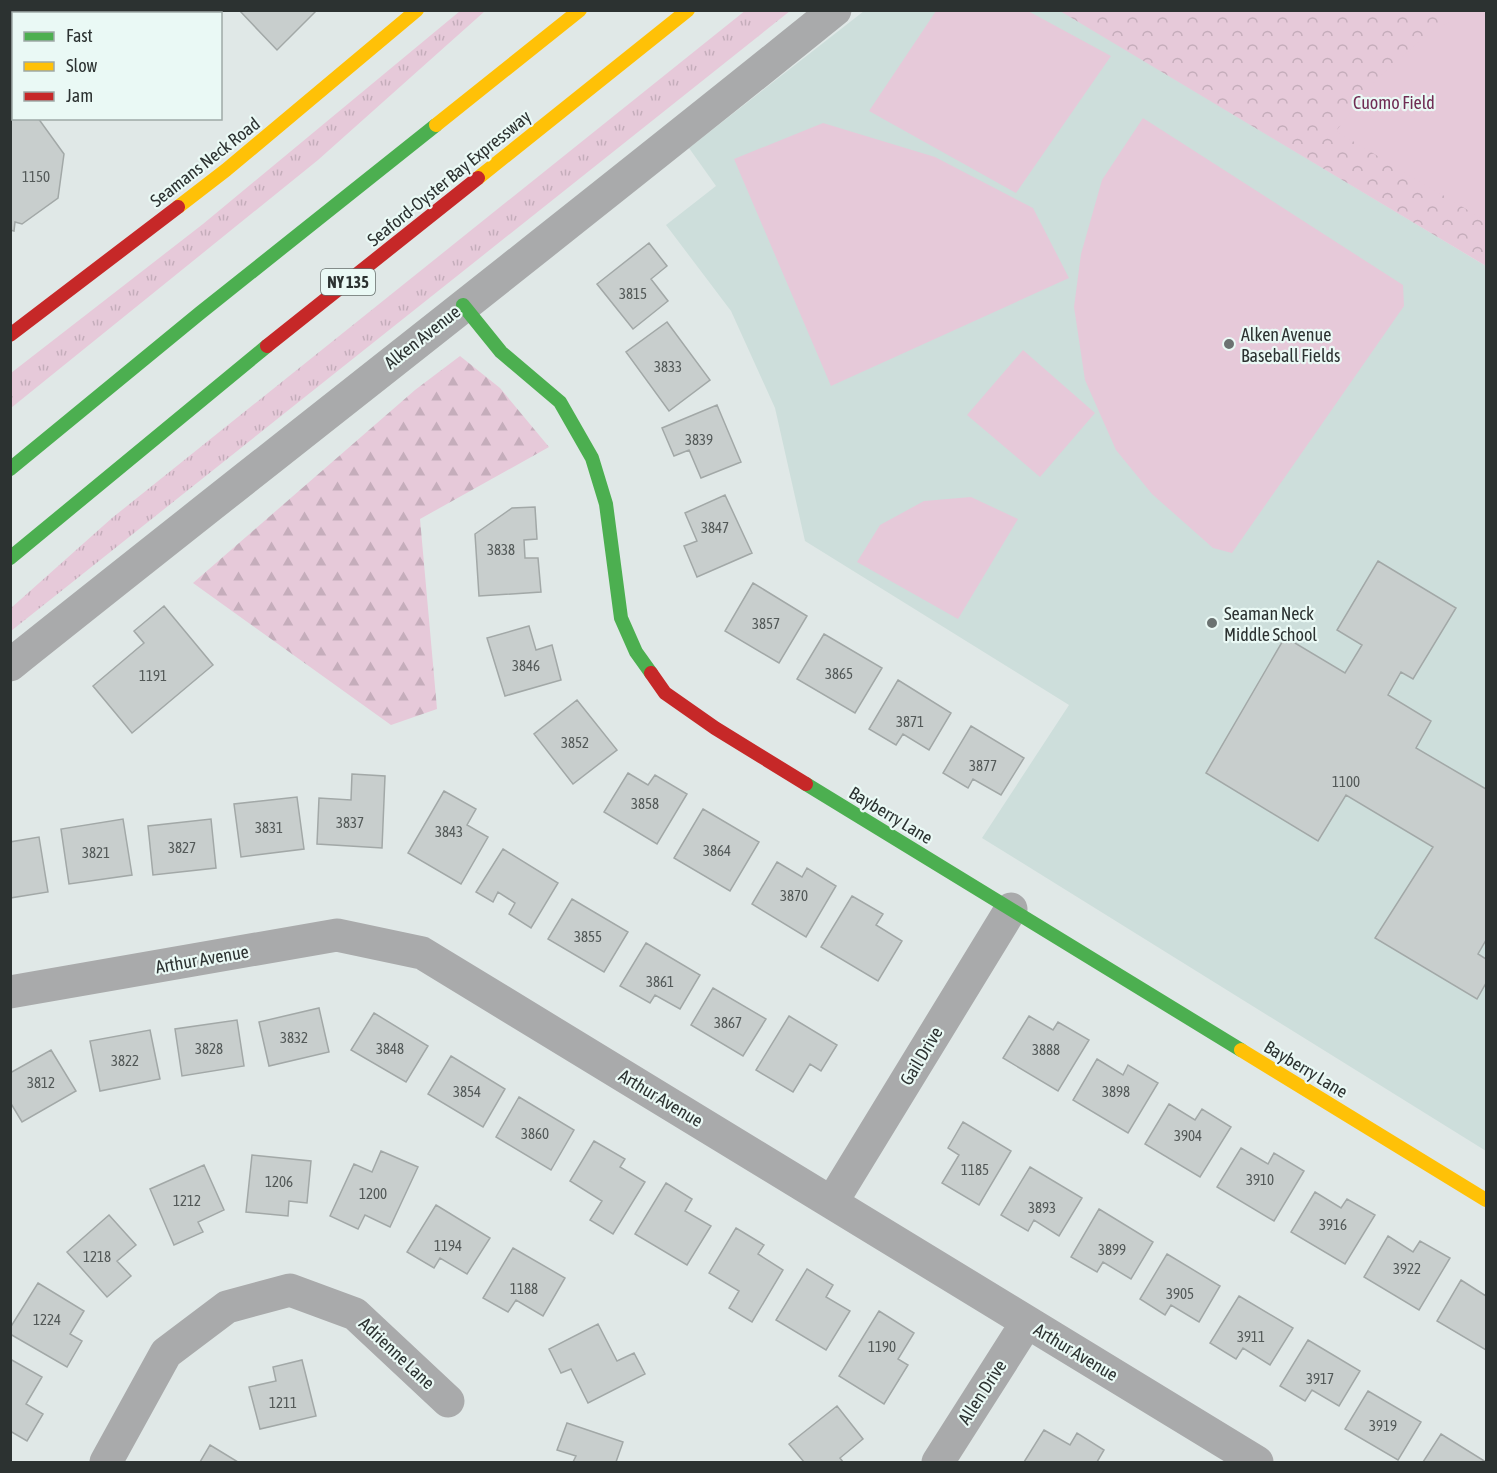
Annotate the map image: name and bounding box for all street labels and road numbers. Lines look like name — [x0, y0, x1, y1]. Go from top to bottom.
street label: Seaford-Oyster Bay Expressway — [363, 106, 535, 250]
street label: Seamans Neck Road — [146, 113, 264, 211]
road number: NY 135 — [321, 269, 375, 295]
street label: Alken Avenue — [380, 301, 464, 373]
street label: Bayberry Lane — [845, 782, 937, 848]
street label: Arthur Avenue — [154, 940, 250, 978]
street label: Gail Drive — [895, 1023, 947, 1089]
street label: Bayberry Lane — [1260, 1036, 1352, 1102]
street label: Arthur Avenue — [615, 1065, 707, 1131]
street label: Adrienne Lane — [355, 1313, 439, 1393]
street label: Arthur Avenue — [1030, 1319, 1122, 1385]
street label: Allen Drive — [953, 1356, 1011, 1428]

